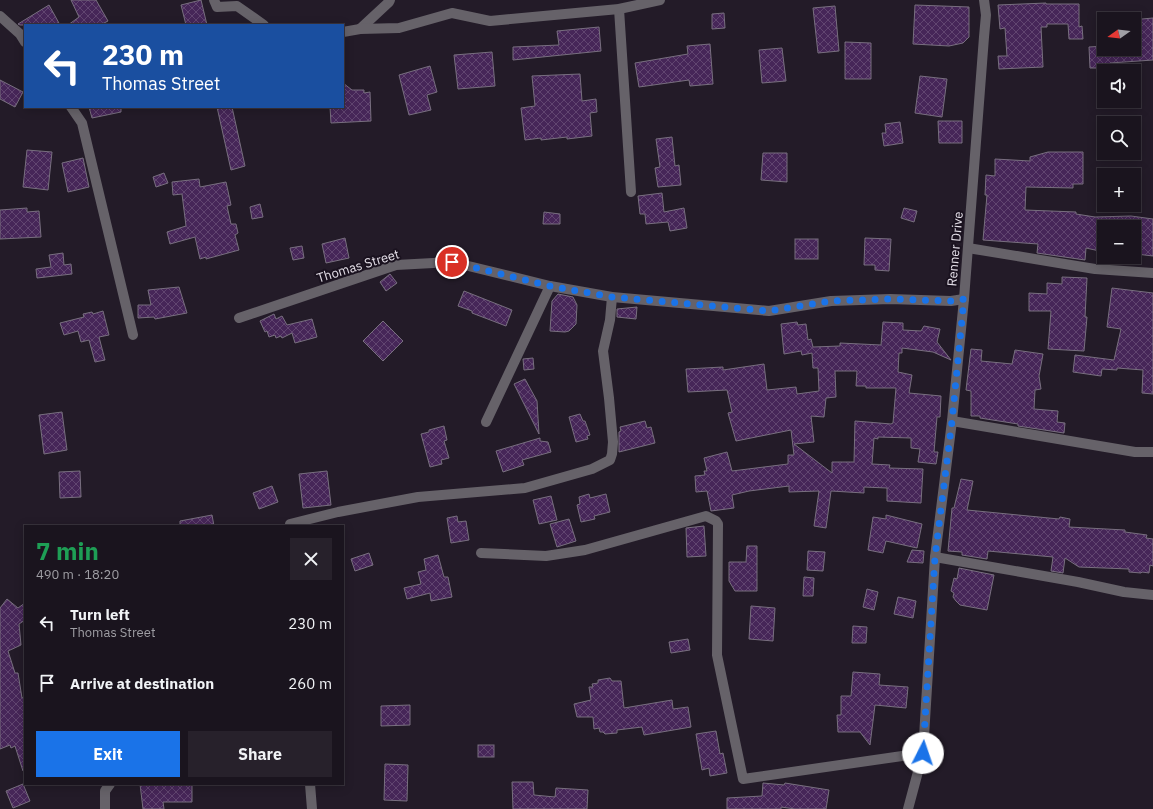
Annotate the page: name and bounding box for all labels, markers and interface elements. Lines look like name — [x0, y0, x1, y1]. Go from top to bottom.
north arrow — [1097, 12, 1141, 56]
map controls — [1097, 12, 1141, 264]
text: 230 m — [102, 36, 184, 73]
icon: left — [36, 40, 88, 92]
button: sound — [1097, 64, 1141, 108]
text: Thomas Street — [102, 72, 220, 95]
button: search — [1097, 116, 1141, 160]
button: + — [1097, 168, 1141, 212]
street label: Renner Drive — [943, 211, 967, 287]
button: − — [1097, 220, 1141, 264]
street label: Thomas Street — [315, 245, 401, 287]
pin — [435, 245, 469, 279]
icon: arrive — [441, 251, 463, 273]
text: 7 min — [36, 535, 99, 567]
button: close — [290, 538, 332, 580]
text: 490 m · 18:20 — [36, 566, 119, 583]
text: Turn left — [70, 605, 130, 624]
icon: left — [36, 612, 58, 634]
text: 230 m — [288, 614, 332, 633]
text: Thomas Street — [70, 624, 155, 641]
icon: arrive — [36, 672, 58, 694]
text: Arrive at destination — [70, 674, 214, 693]
text: 260 m — [288, 674, 332, 693]
button: Exit — [36, 731, 180, 777]
button: Share — [188, 731, 332, 777]
position arrow — [902, 732, 944, 774]

